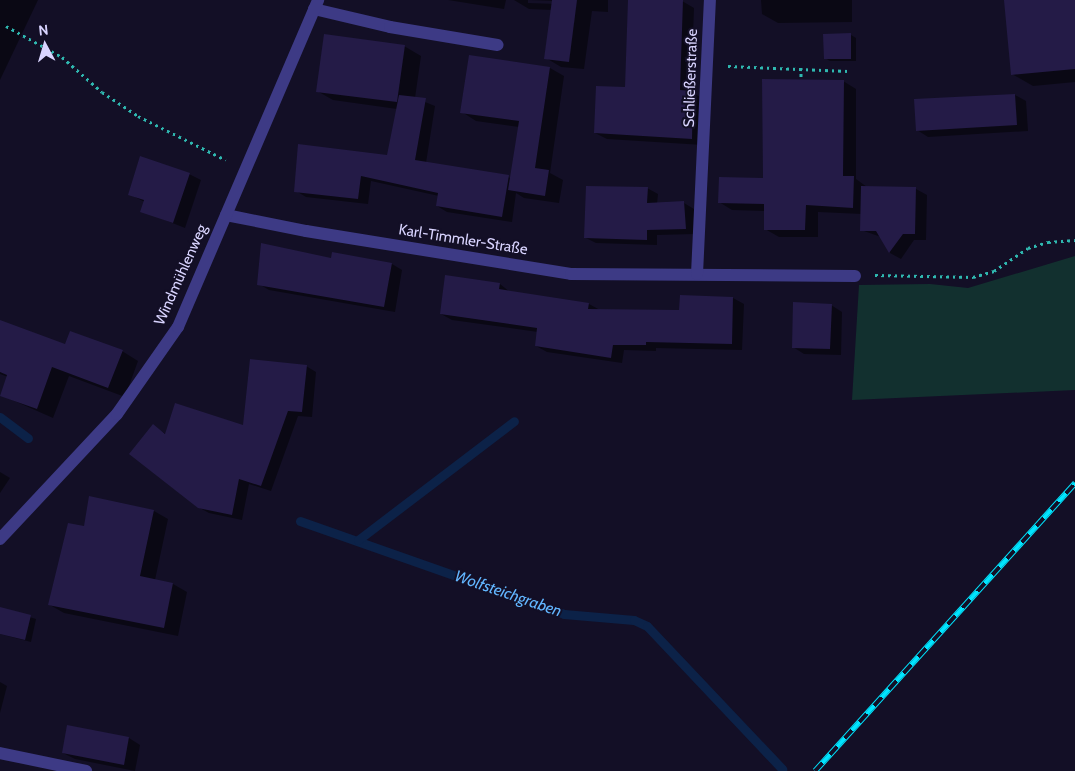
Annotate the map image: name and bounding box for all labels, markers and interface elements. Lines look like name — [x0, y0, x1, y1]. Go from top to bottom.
north arrow — [20, 20, 70, 70]
text: N — [38, 21, 49, 40]
street label: Schließerstraße — [680, 28, 702, 128]
street label: Karl-Timmler-Straße — [397, 221, 529, 259]
street label: Windmühlenweg — [151, 222, 211, 328]
water label: Wolfsteichgraben — [452, 567, 564, 621]

